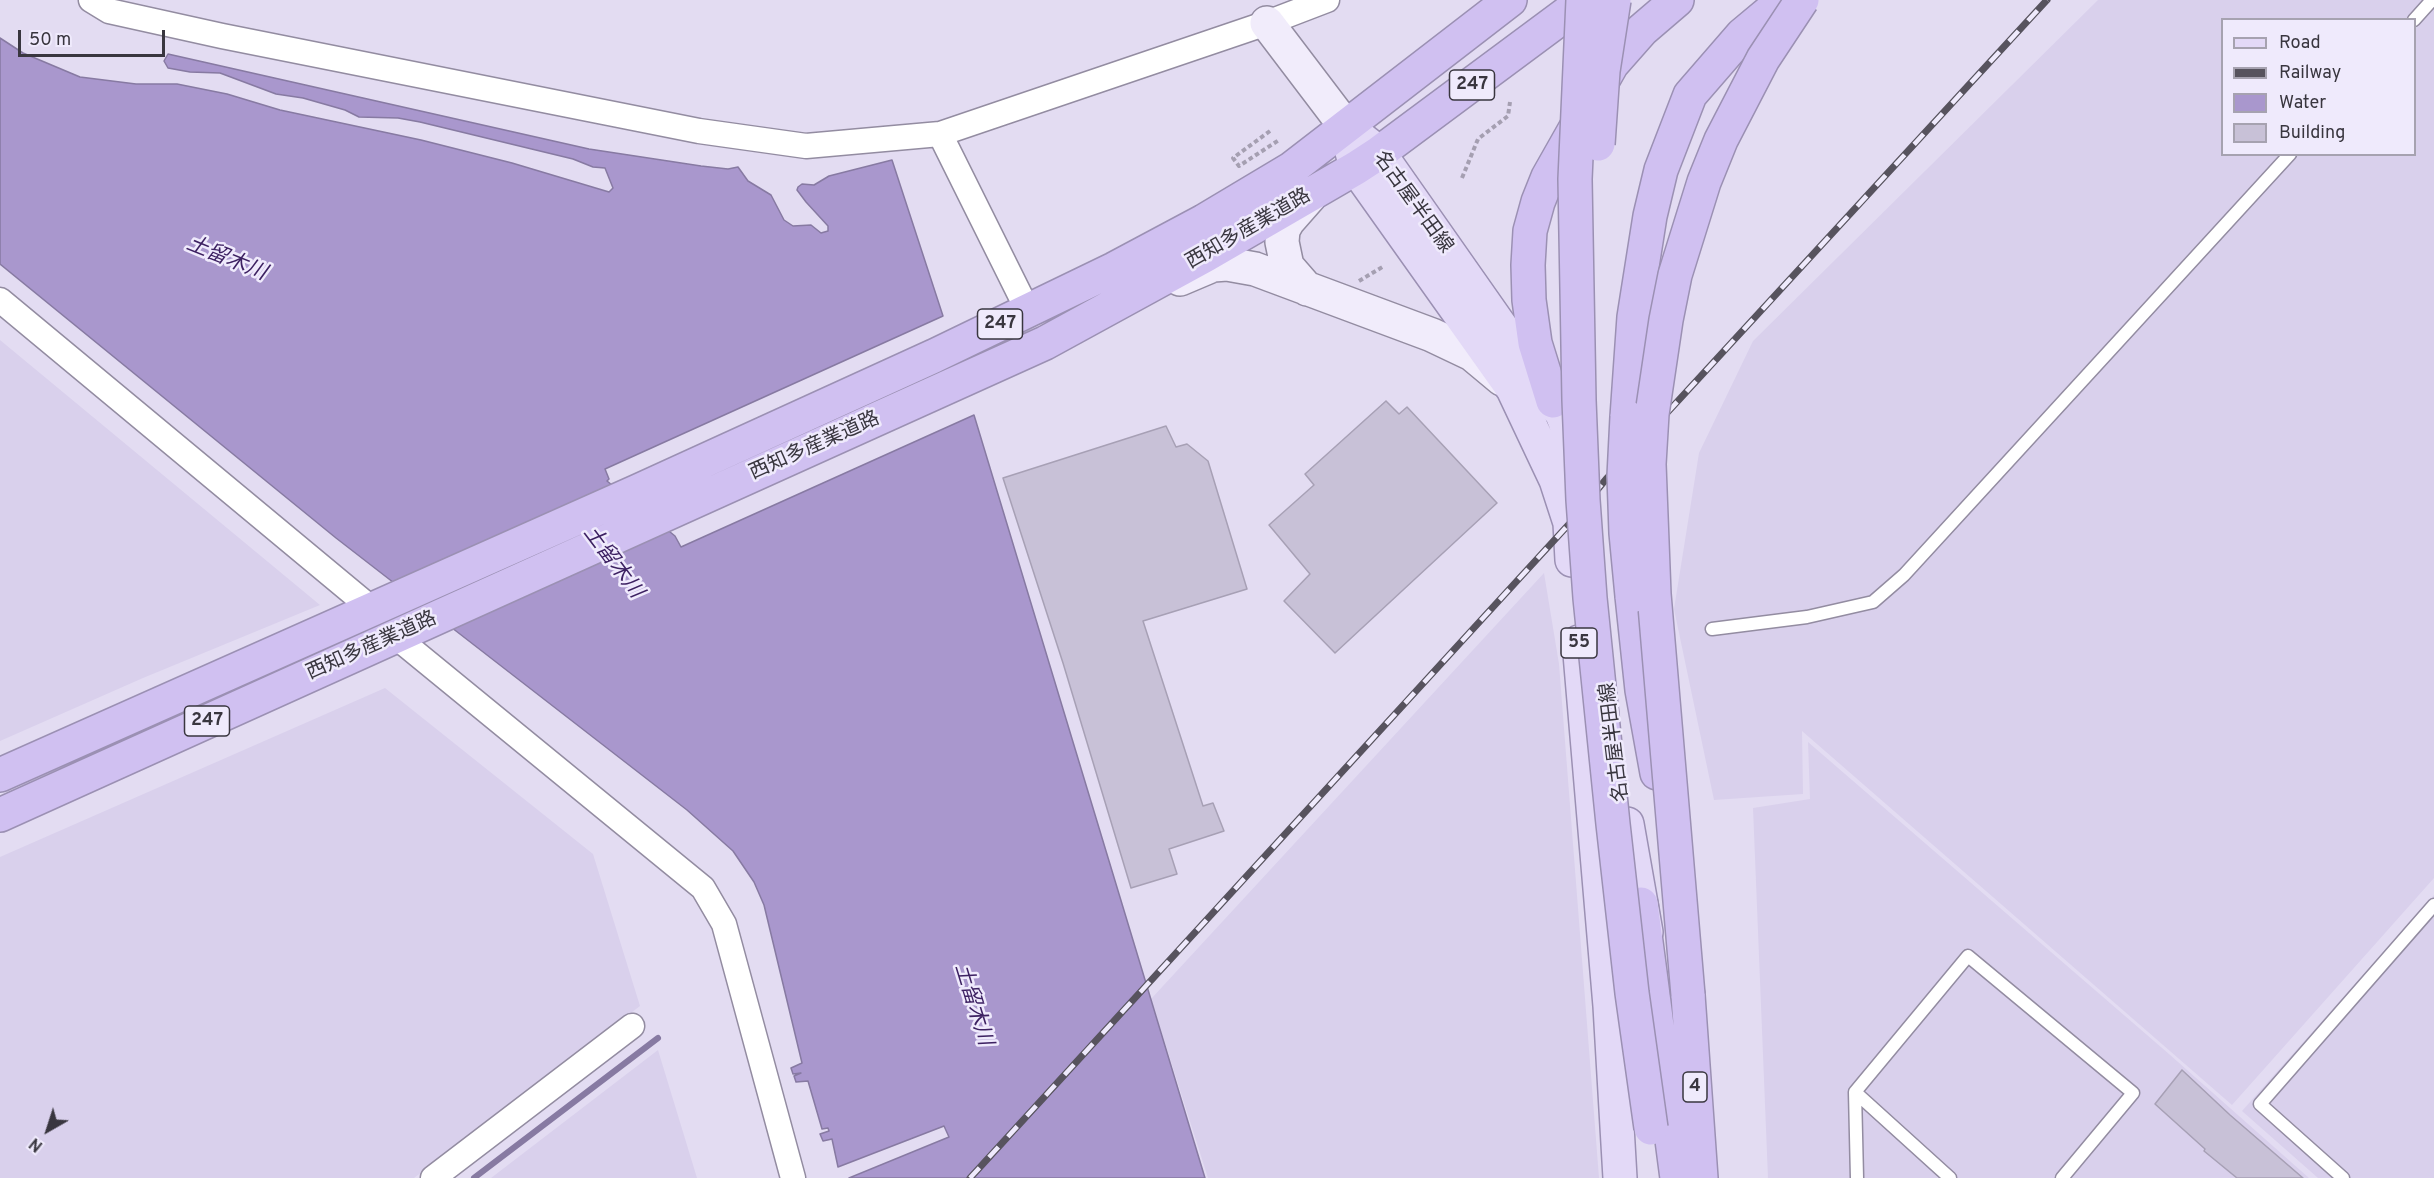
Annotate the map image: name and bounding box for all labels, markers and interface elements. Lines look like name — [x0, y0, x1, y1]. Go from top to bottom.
scale bar — [21, 18, 168, 56]
legend — [2221, 18, 2416, 156]
text: 50 m — [29, 29, 71, 52]
text: Road — [2279, 32, 2321, 55]
text: Railway — [2279, 62, 2341, 85]
road number: 247 — [1450, 70, 1494, 100]
text: Water — [2279, 92, 2326, 115]
text: Building — [2279, 122, 2345, 145]
street label: 名古屋半田線 — [1367, 147, 1457, 259]
street label: 西知多産業道路 — [1182, 185, 1316, 275]
water label: 土留木川 — [182, 233, 270, 287]
road number: 247 — [978, 309, 1022, 339]
street label: 西知多産業道路 — [746, 408, 884, 486]
water label: 土留木川 — [577, 522, 647, 604]
street label: 西知多産業道路 — [303, 608, 441, 686]
road number: 55 — [1561, 628, 1597, 658]
street label: 名古屋半田線 — [1597, 681, 1635, 803]
road number: 247 — [184, 706, 230, 736]
water label: 土留木川 — [948, 961, 996, 1049]
road number: 4 — [1683, 1072, 1707, 1102]
north arrow — [18, 1100, 78, 1160]
text: N — [26, 1133, 47, 1155]

